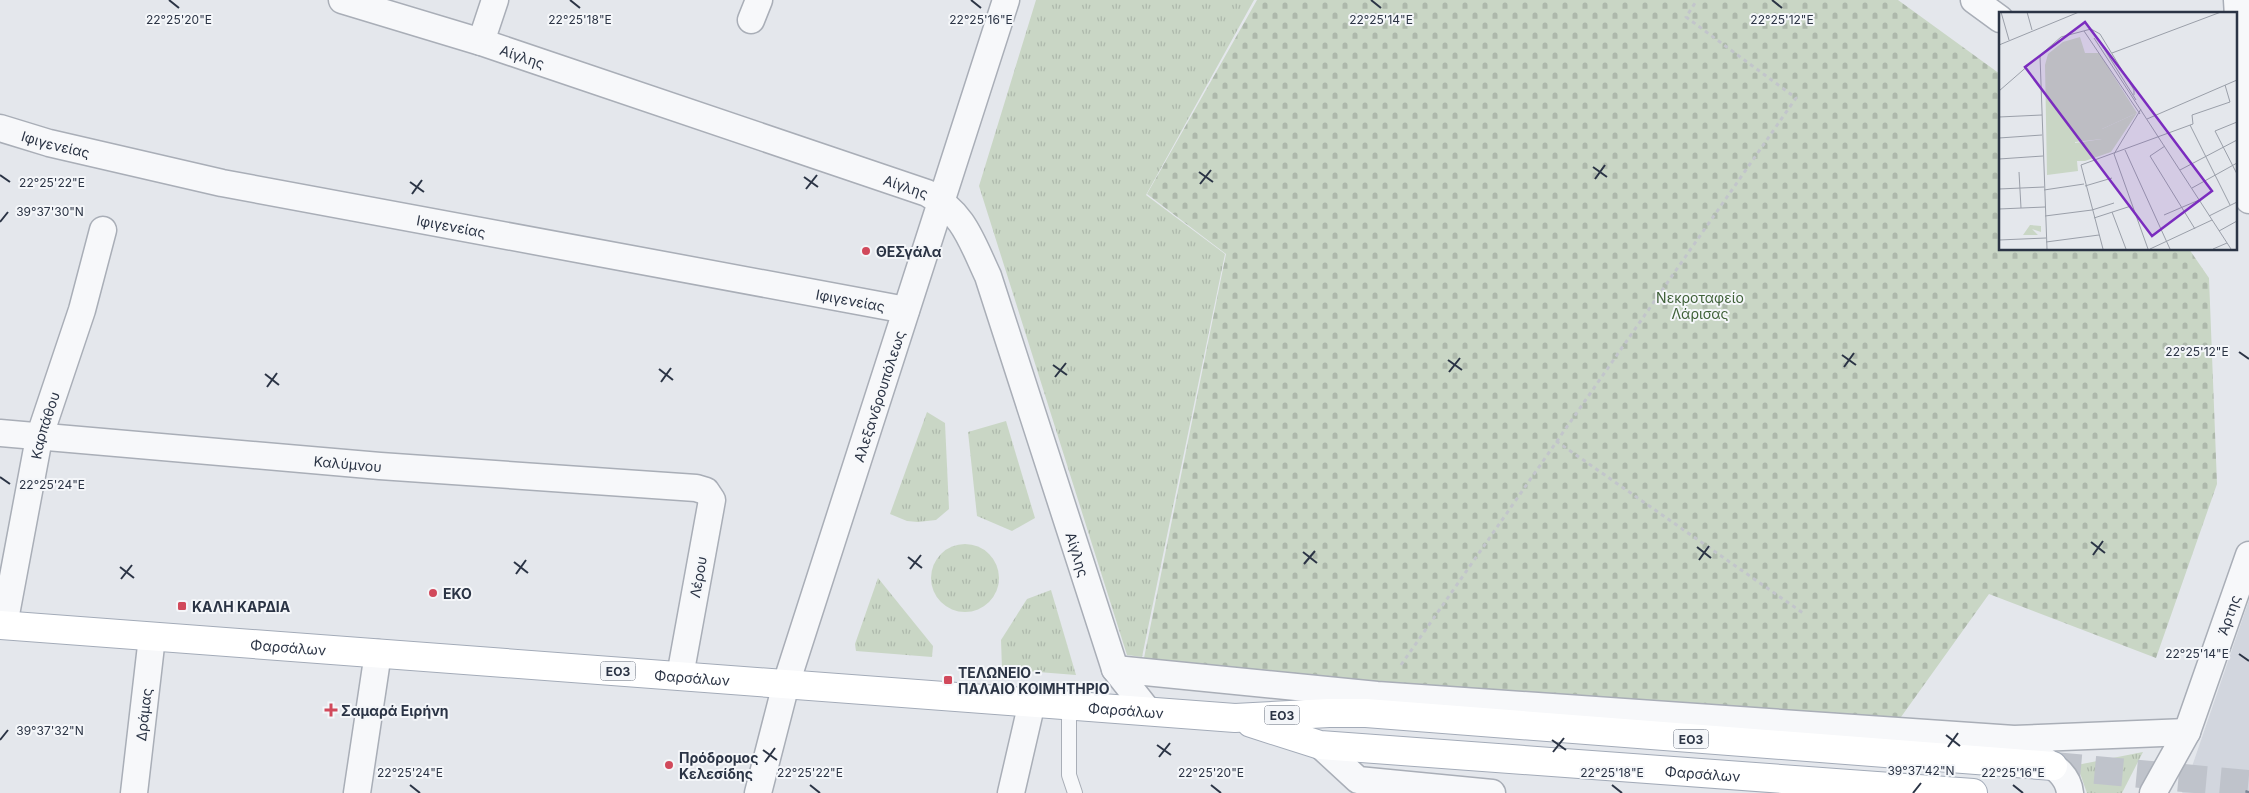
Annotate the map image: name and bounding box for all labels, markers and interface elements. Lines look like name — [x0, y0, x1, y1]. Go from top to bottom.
text: 22°25'20"E — [146, 12, 212, 27]
text: 22°25'18"E — [548, 12, 612, 27]
text: 22°25'16"E — [949, 12, 1013, 27]
text: 22°25'14"E — [1349, 12, 1413, 27]
text: 22°25'12"E — [1750, 12, 1814, 27]
inset map — [1999, 12, 2236, 250]
street label: Αίγλης — [498, 41, 547, 71]
street label: Ιφιγενείας — [19, 127, 92, 161]
street label: Αίγλης — [882, 170, 931, 201]
text: 22°25'22"E — [19, 175, 85, 190]
text: 39°37'30"N — [16, 204, 84, 219]
street label: Ιφιγενείας — [415, 211, 487, 240]
place label: ΘΕΣγάλα — [876, 243, 942, 260]
marker: ΘΕΣγάλα — [860, 245, 872, 257]
street label: Ιφιγενείας — [814, 285, 886, 314]
park label: Νεκροταφείο Λάρισας — [1656, 289, 1744, 322]
street label: Αλεξανδρουπόλεως — [850, 328, 908, 464]
text: 22°25'12"E — [2165, 344, 2229, 359]
street label: Καρπάθου — [27, 389, 63, 460]
street label: Καλύμνου — [313, 452, 382, 475]
text: 22°25'24"E — [19, 477, 85, 492]
street label: Αίγλης — [1063, 530, 1093, 579]
street label: Λέρου — [686, 555, 710, 599]
place label: EKO — [443, 585, 472, 602]
marker: EKO — [427, 587, 439, 599]
street label: Άρτης — [2213, 593, 2243, 637]
place label: ΚΑΛΗ ΚΑΡΔΙΑ — [192, 598, 291, 615]
marker: ΚΑΛΗ ΚΑΡΔΙΑ — [176, 600, 188, 612]
street label: Φαρσάλων — [250, 635, 327, 658]
text: 22°25'14"E — [2165, 646, 2229, 661]
road number: ΕΟ3 — [600, 661, 636, 680]
place label: ΤΕΛΩΝΕΙΟ - ΠΑΛΑΙΟ ΚΟΙΜΗΤΗΡΙΟ — [958, 664, 1110, 697]
street label: Φαρσάλων — [654, 666, 731, 688]
marker: ΤΕΛΩΝΕΙΟ - ΠΑΛΑΙΟ ΚΟΙΜΗΤΗΡΙΟ — [942, 674, 954, 686]
street label: Δράμας — [132, 687, 155, 742]
street label: Φαρσάλων — [1087, 698, 1164, 721]
place label: Σαμαρά Ειρήνη — [341, 702, 448, 719]
marker: Σαμαρά Ειρήνη — [325, 704, 337, 716]
road number: ΕΟ3 — [1264, 706, 1300, 724]
text: 39°37'32"N — [16, 723, 84, 738]
road number: ΕΟ3 — [1674, 730, 1708, 749]
place label: Πρόδρομος Κελεσίδης — [679, 749, 758, 782]
marker: Πρόδρομος Κελεσίδης — [663, 759, 675, 771]
street label: Φαρσάλων — [1664, 762, 1741, 784]
text: 39°37'42"N — [1887, 763, 1955, 778]
text: 22°25'24"E — [377, 765, 443, 780]
text: 22°25'22"E — [777, 765, 843, 780]
text: 22°25'20"E — [1178, 765, 1244, 780]
text: 22°25'18"E — [1580, 765, 1644, 780]
text: 22°25'16"E — [1981, 765, 2045, 780]

